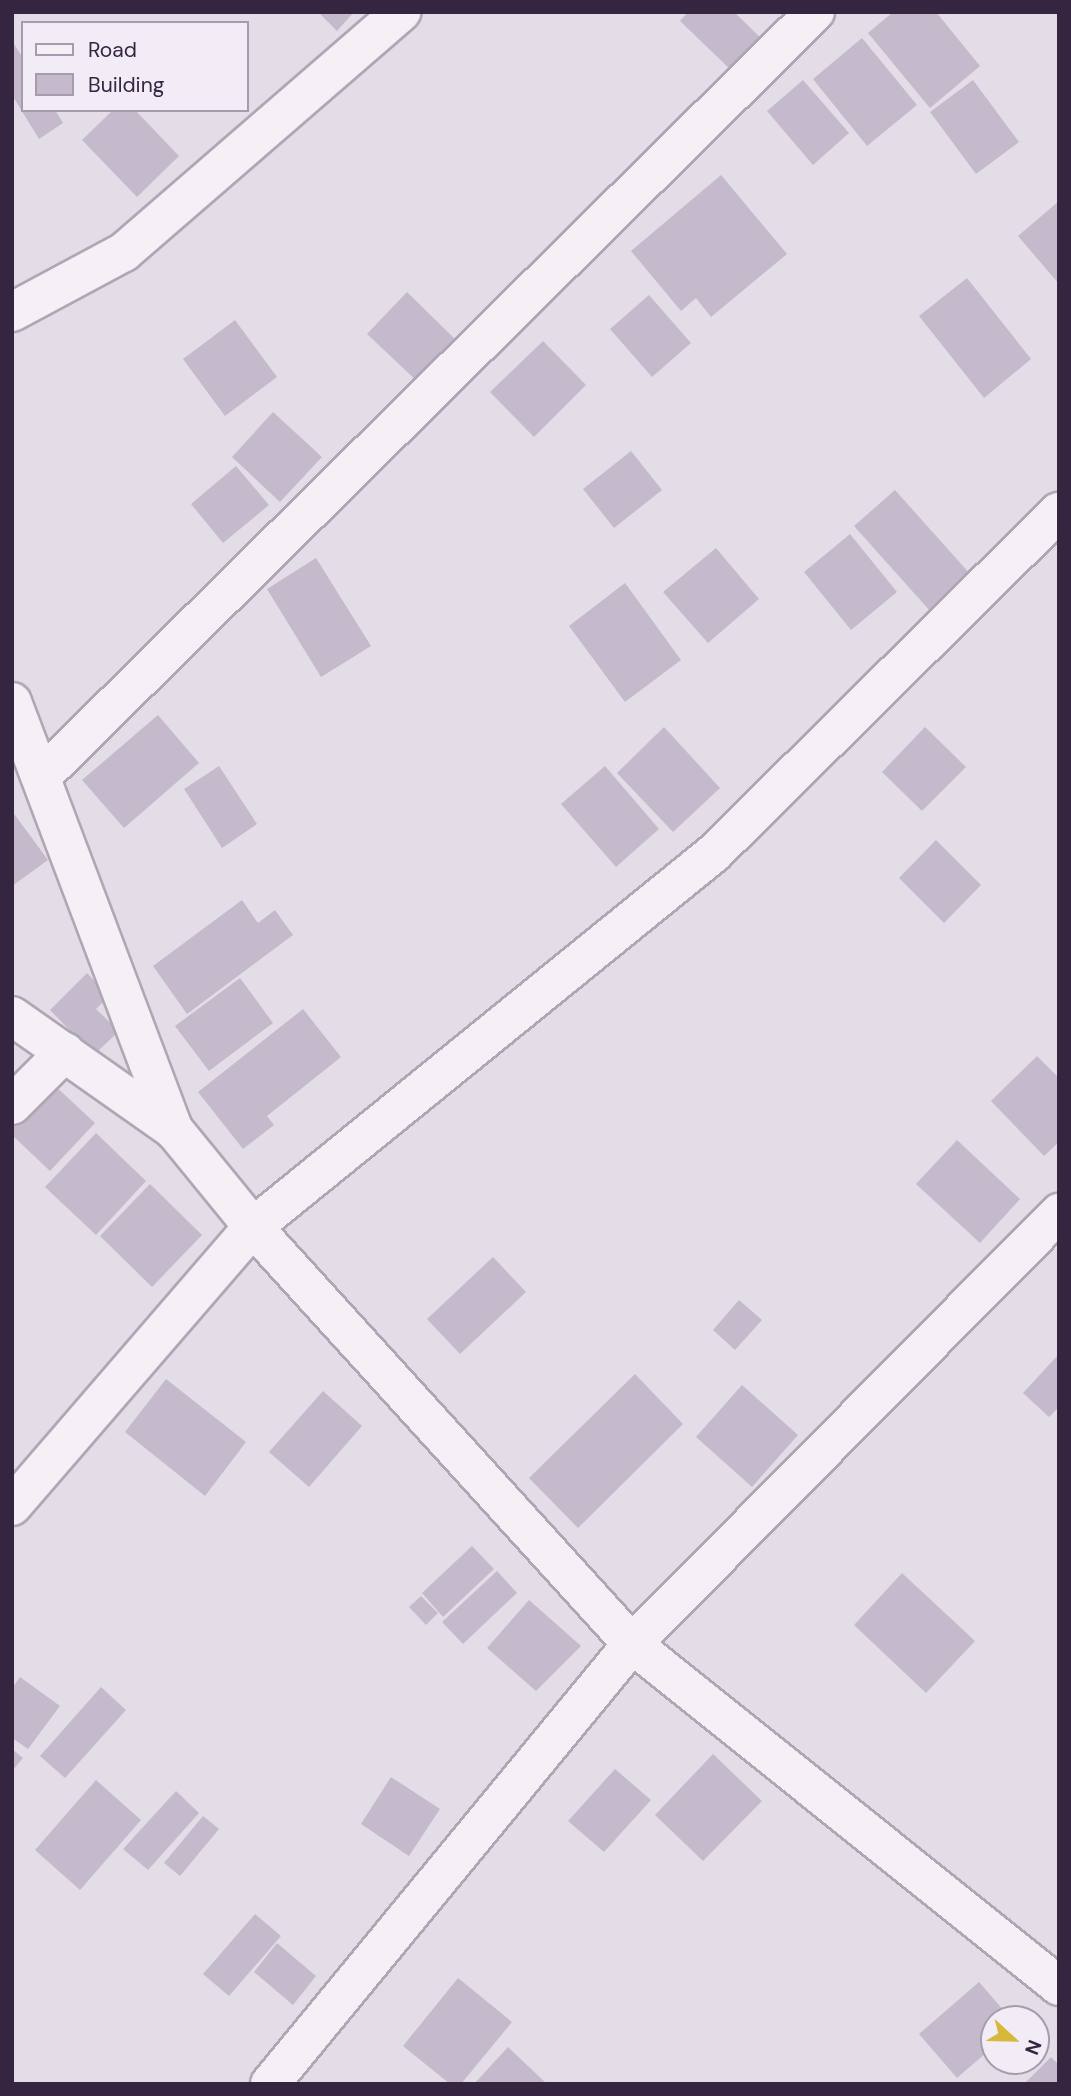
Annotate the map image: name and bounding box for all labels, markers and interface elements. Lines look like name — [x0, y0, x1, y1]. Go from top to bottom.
legend — [21, 21, 248, 112]
text: Road — [88, 36, 137, 64]
text: Building — [88, 71, 164, 99]
north arrow — [980, 2005, 1050, 2075]
text: N — [1019, 2036, 1047, 2058]

